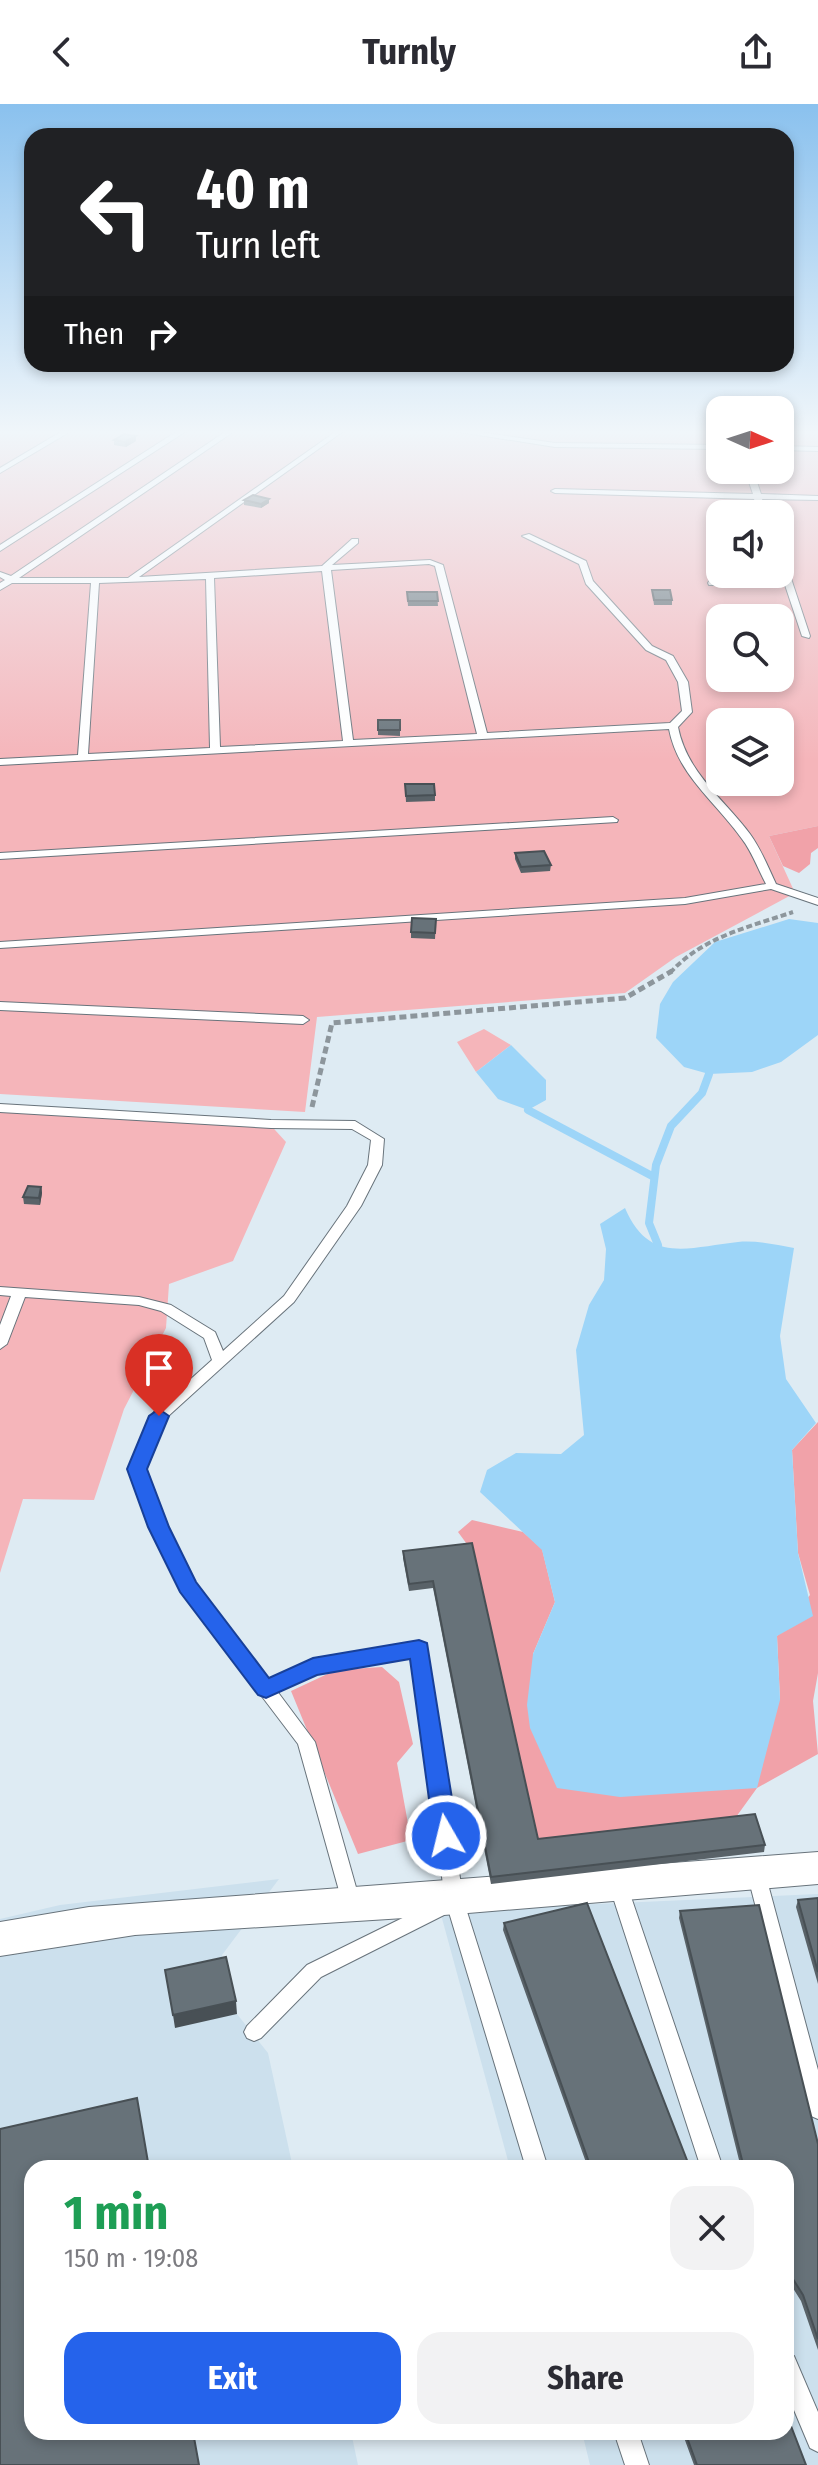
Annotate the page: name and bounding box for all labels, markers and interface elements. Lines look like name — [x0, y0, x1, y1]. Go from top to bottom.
icon: back — [40, 30, 84, 74]
text: Turnly — [362, 30, 456, 74]
icon: share — [734, 30, 778, 74]
text: 40 m — [196, 156, 310, 223]
icon: left — [64, 160, 168, 264]
text: Turn left — [196, 224, 320, 268]
icon: right — [140, 312, 184, 356]
text: Then — [64, 316, 124, 352]
north arrow — [706, 396, 794, 484]
map controls — [706, 396, 794, 796]
button: sound — [706, 500, 794, 588]
button: search — [706, 604, 794, 692]
button: layers — [706, 708, 794, 796]
pin — [125, 1334, 193, 1416]
icon: arrive — [137, 1346, 181, 1390]
position arrow — [404, 1794, 488, 1878]
text: 1 min — [64, 2184, 169, 2242]
button: close — [670, 2186, 754, 2270]
text: 150 m · 19:08 — [64, 2243, 198, 2274]
button: Exit — [64, 2332, 401, 2424]
button: Share — [417, 2332, 754, 2424]

